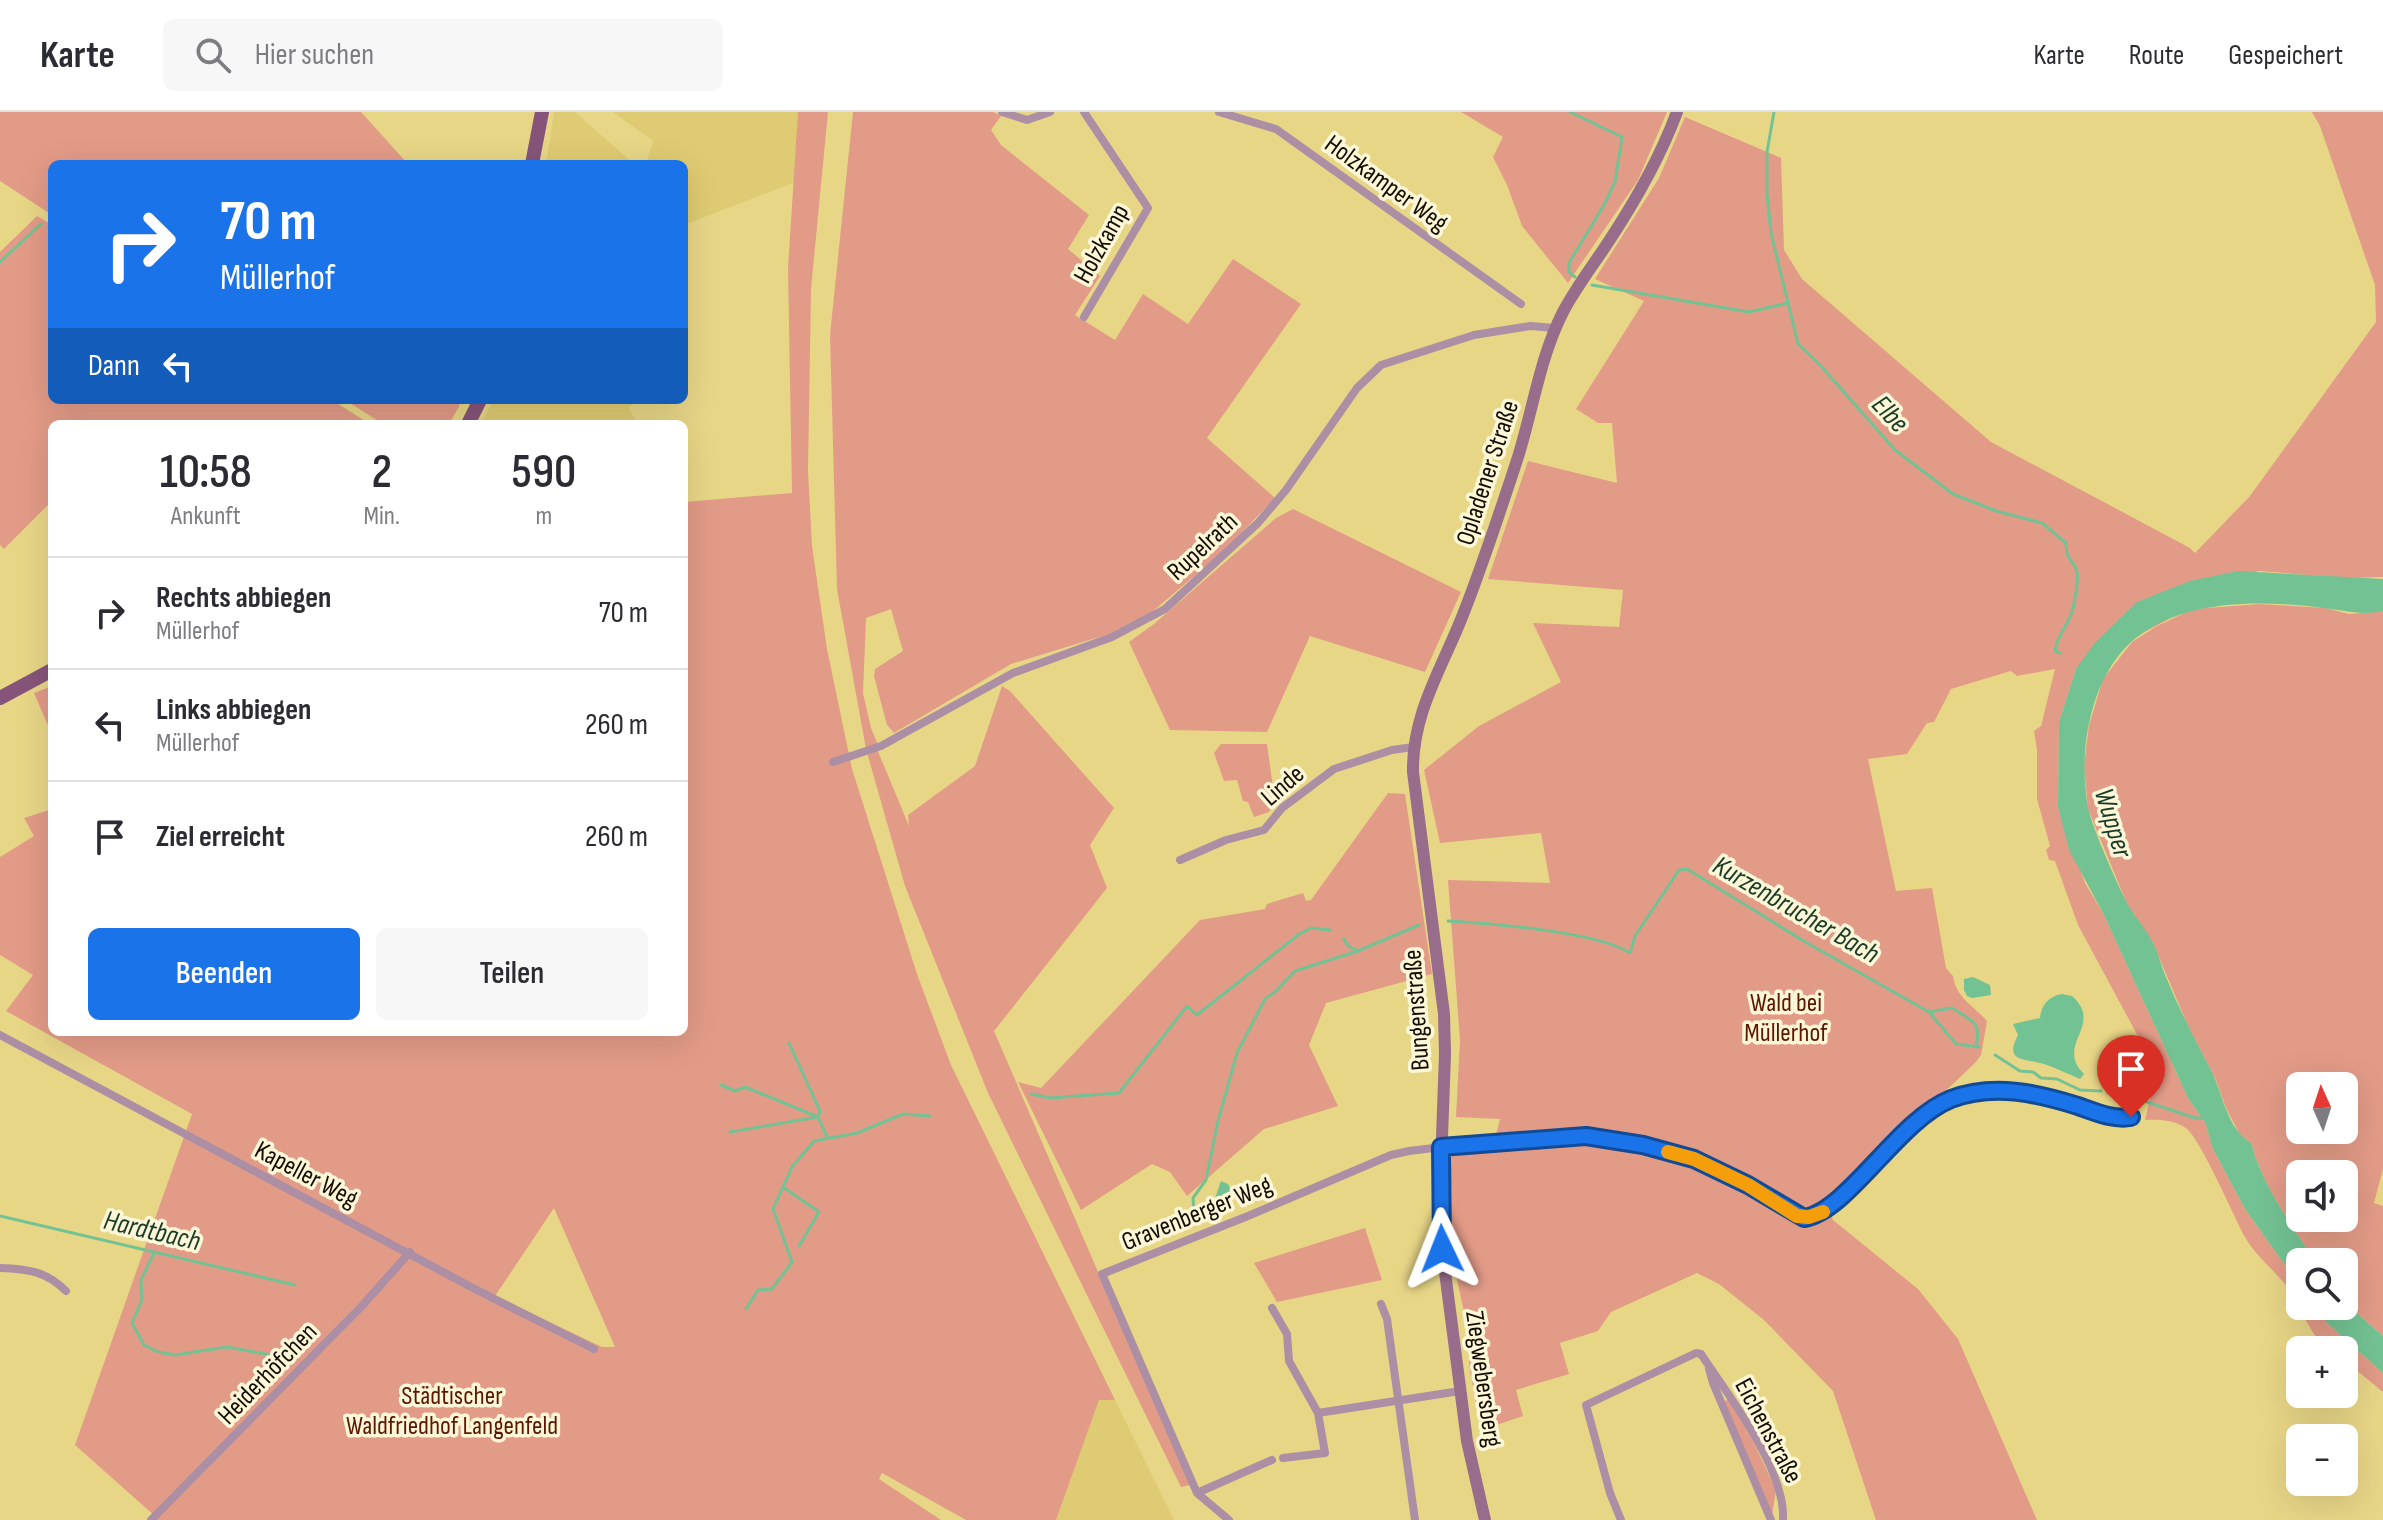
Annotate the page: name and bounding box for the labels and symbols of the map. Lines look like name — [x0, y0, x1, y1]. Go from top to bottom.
street label: Holzkamper Weg — [1318, 129, 1454, 239]
street label: Holzkamp — [1068, 199, 1136, 289]
water label: Elbe — [1865, 389, 1915, 439]
street label: Opladener Straße — [1450, 397, 1526, 549]
street label: Rupelrath — [1161, 507, 1245, 587]
street label: Linde — [1255, 759, 1311, 813]
water label: Wupper — [2087, 785, 2139, 863]
water label: Kurzenbrucher Bach — [1707, 849, 1885, 971]
street label: Bungenstraße — [1397, 949, 1437, 1071]
park label: Wald bei Müllerhof — [1744, 988, 1828, 1049]
pin — [2097, 1035, 2165, 1117]
north arrow — [2286, 1072, 2358, 1144]
street label: Kapeller Weg — [249, 1135, 363, 1215]
street label: Gravenberger Weg — [1117, 1170, 1277, 1258]
water label: Hardtbach — [101, 1204, 204, 1258]
position arrow — [1400, 1207, 1484, 1291]
street label: Ziegwebersberg — [1458, 1309, 1508, 1449]
street label: Heiderhöfchen — [212, 1317, 324, 1431]
street label: Eichenstraße — [1727, 1373, 1809, 1489]
park label: Städtischer Waldfriedhof Langenfeld — [346, 1381, 558, 1442]

